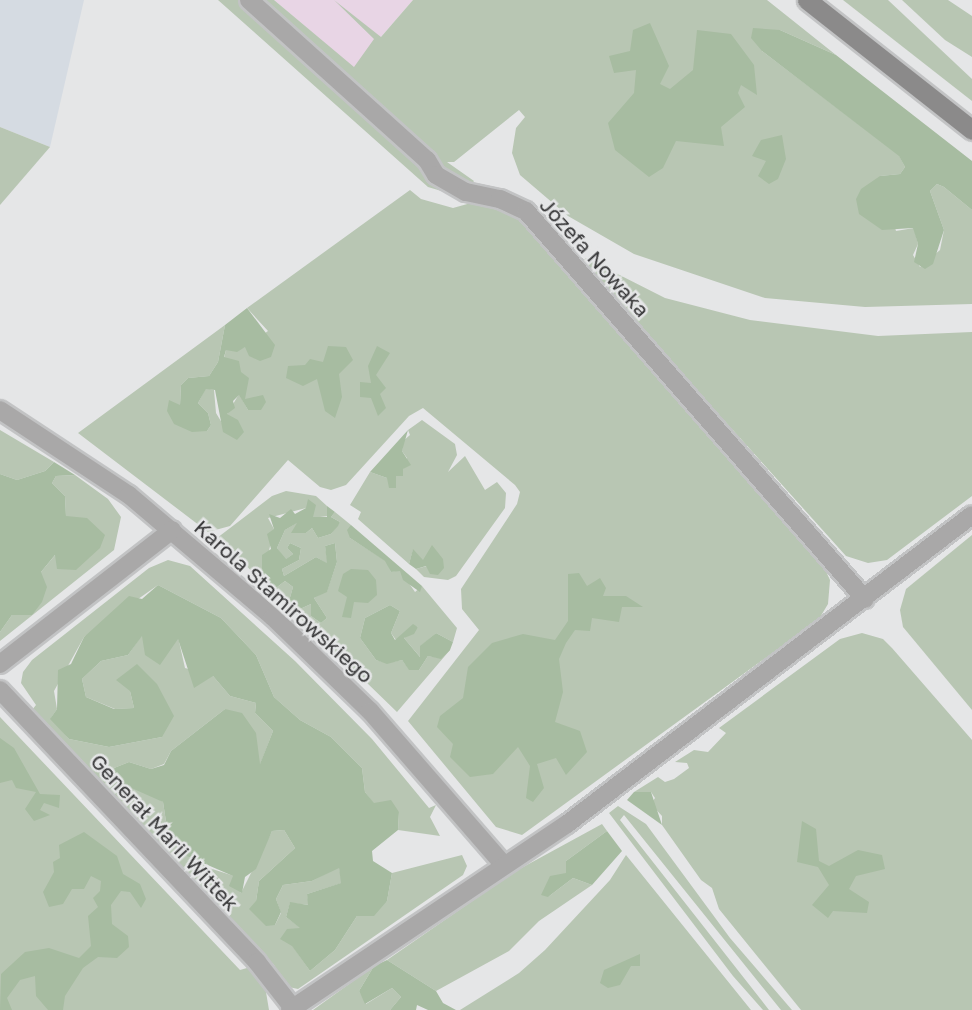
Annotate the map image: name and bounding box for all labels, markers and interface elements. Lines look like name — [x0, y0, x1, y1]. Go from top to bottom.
street label: Józefa Nowaka — [535, 192, 655, 322]
street label: Karola Stamirowskiego — [189, 514, 379, 688]
street label: Generał Marii Wittek — [86, 748, 244, 916]

